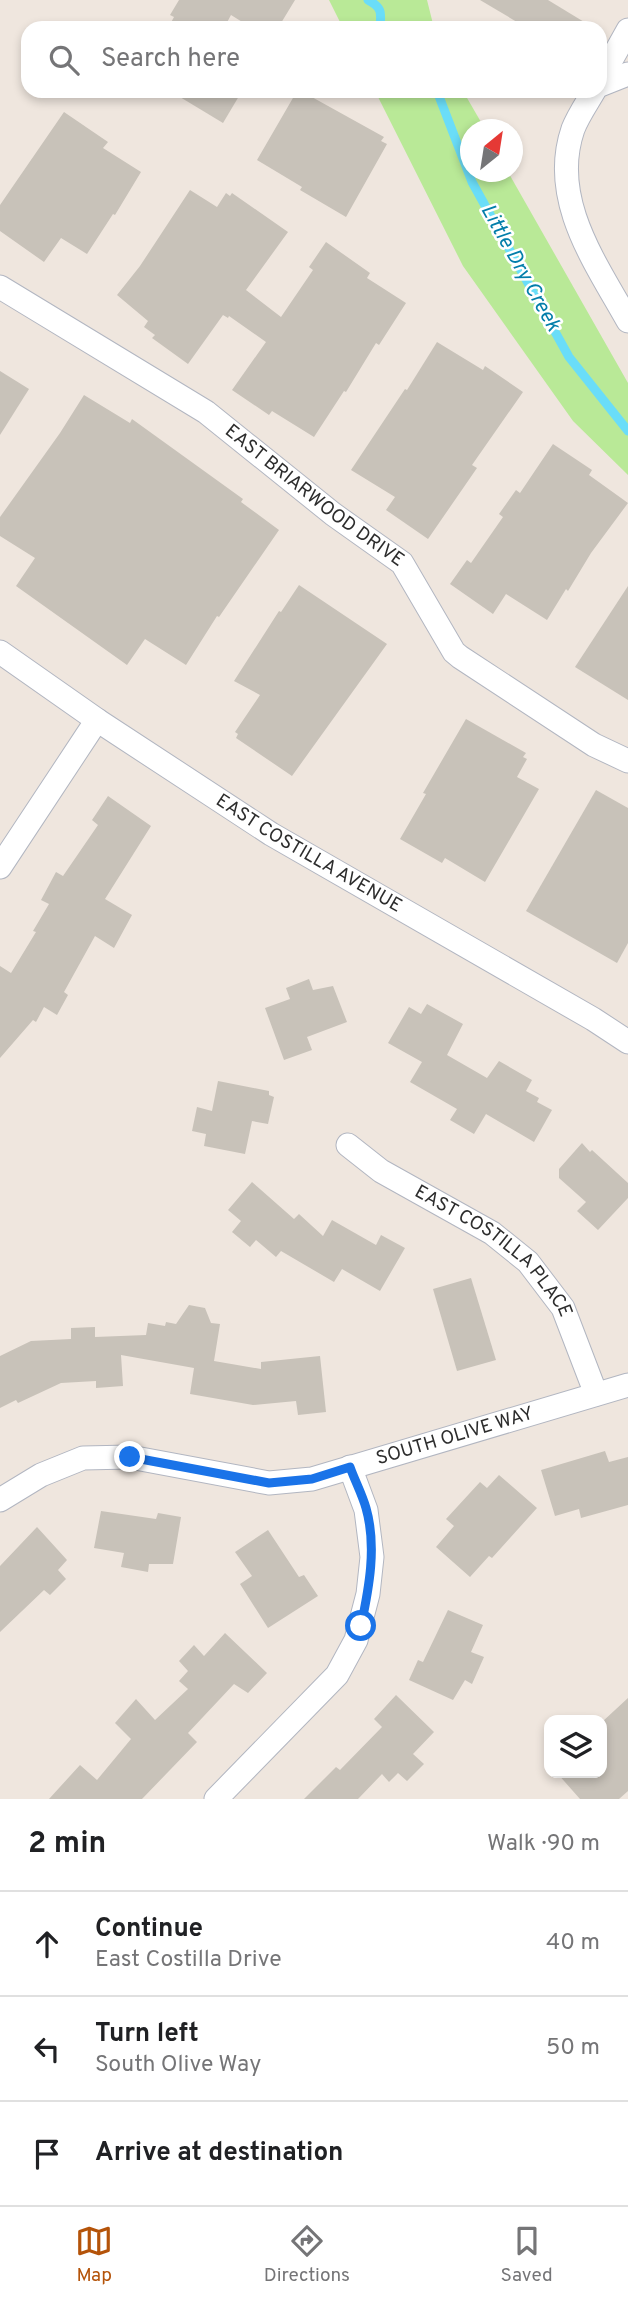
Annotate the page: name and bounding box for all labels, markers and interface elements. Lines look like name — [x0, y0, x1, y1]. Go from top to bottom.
search box — [21, 21, 607, 98]
icon: search — [45, 41, 83, 79]
text: Search here — [101, 43, 240, 76]
north arrow — [460, 119, 523, 182]
water label: Little Dry Creek — [474, 200, 566, 337]
street label: EAST BRIARWOOD DRIVE — [219, 420, 409, 573]
street label: EAST COSTILLA AVENUE — [211, 789, 406, 919]
street label: EAST COSTILLA PLACE — [410, 1180, 577, 1320]
street label: SOUTH OLIVE WAY — [373, 1402, 536, 1471]
route end — [114, 1441, 145, 1472]
route start — [345, 1610, 376, 1641]
map controls — [544, 1715, 607, 1778]
button: layers — [544, 1715, 607, 1778]
text: 2 min — [28, 1826, 106, 1863]
text: Walk · 90 m — [487, 1830, 600, 1859]
text: Continue — [95, 1913, 203, 1946]
icon: ahead — [28, 1925, 66, 1963]
text: 40 m — [546, 1929, 600, 1958]
text: East Costilla Drive — [95, 1946, 282, 1975]
text: Turn left — [95, 2018, 199, 2051]
icon: left — [28, 2030, 66, 2068]
text: 50 m — [546, 2034, 600, 2063]
text: South Olive Way — [95, 2051, 261, 2080]
icon: arrive — [28, 2135, 66, 2173]
text: Arrive at destination — [95, 2137, 343, 2170]
tab: Map — [75, 2222, 113, 2288]
tab: Directions — [264, 2222, 350, 2288]
tab: Saved — [501, 2222, 553, 2288]

